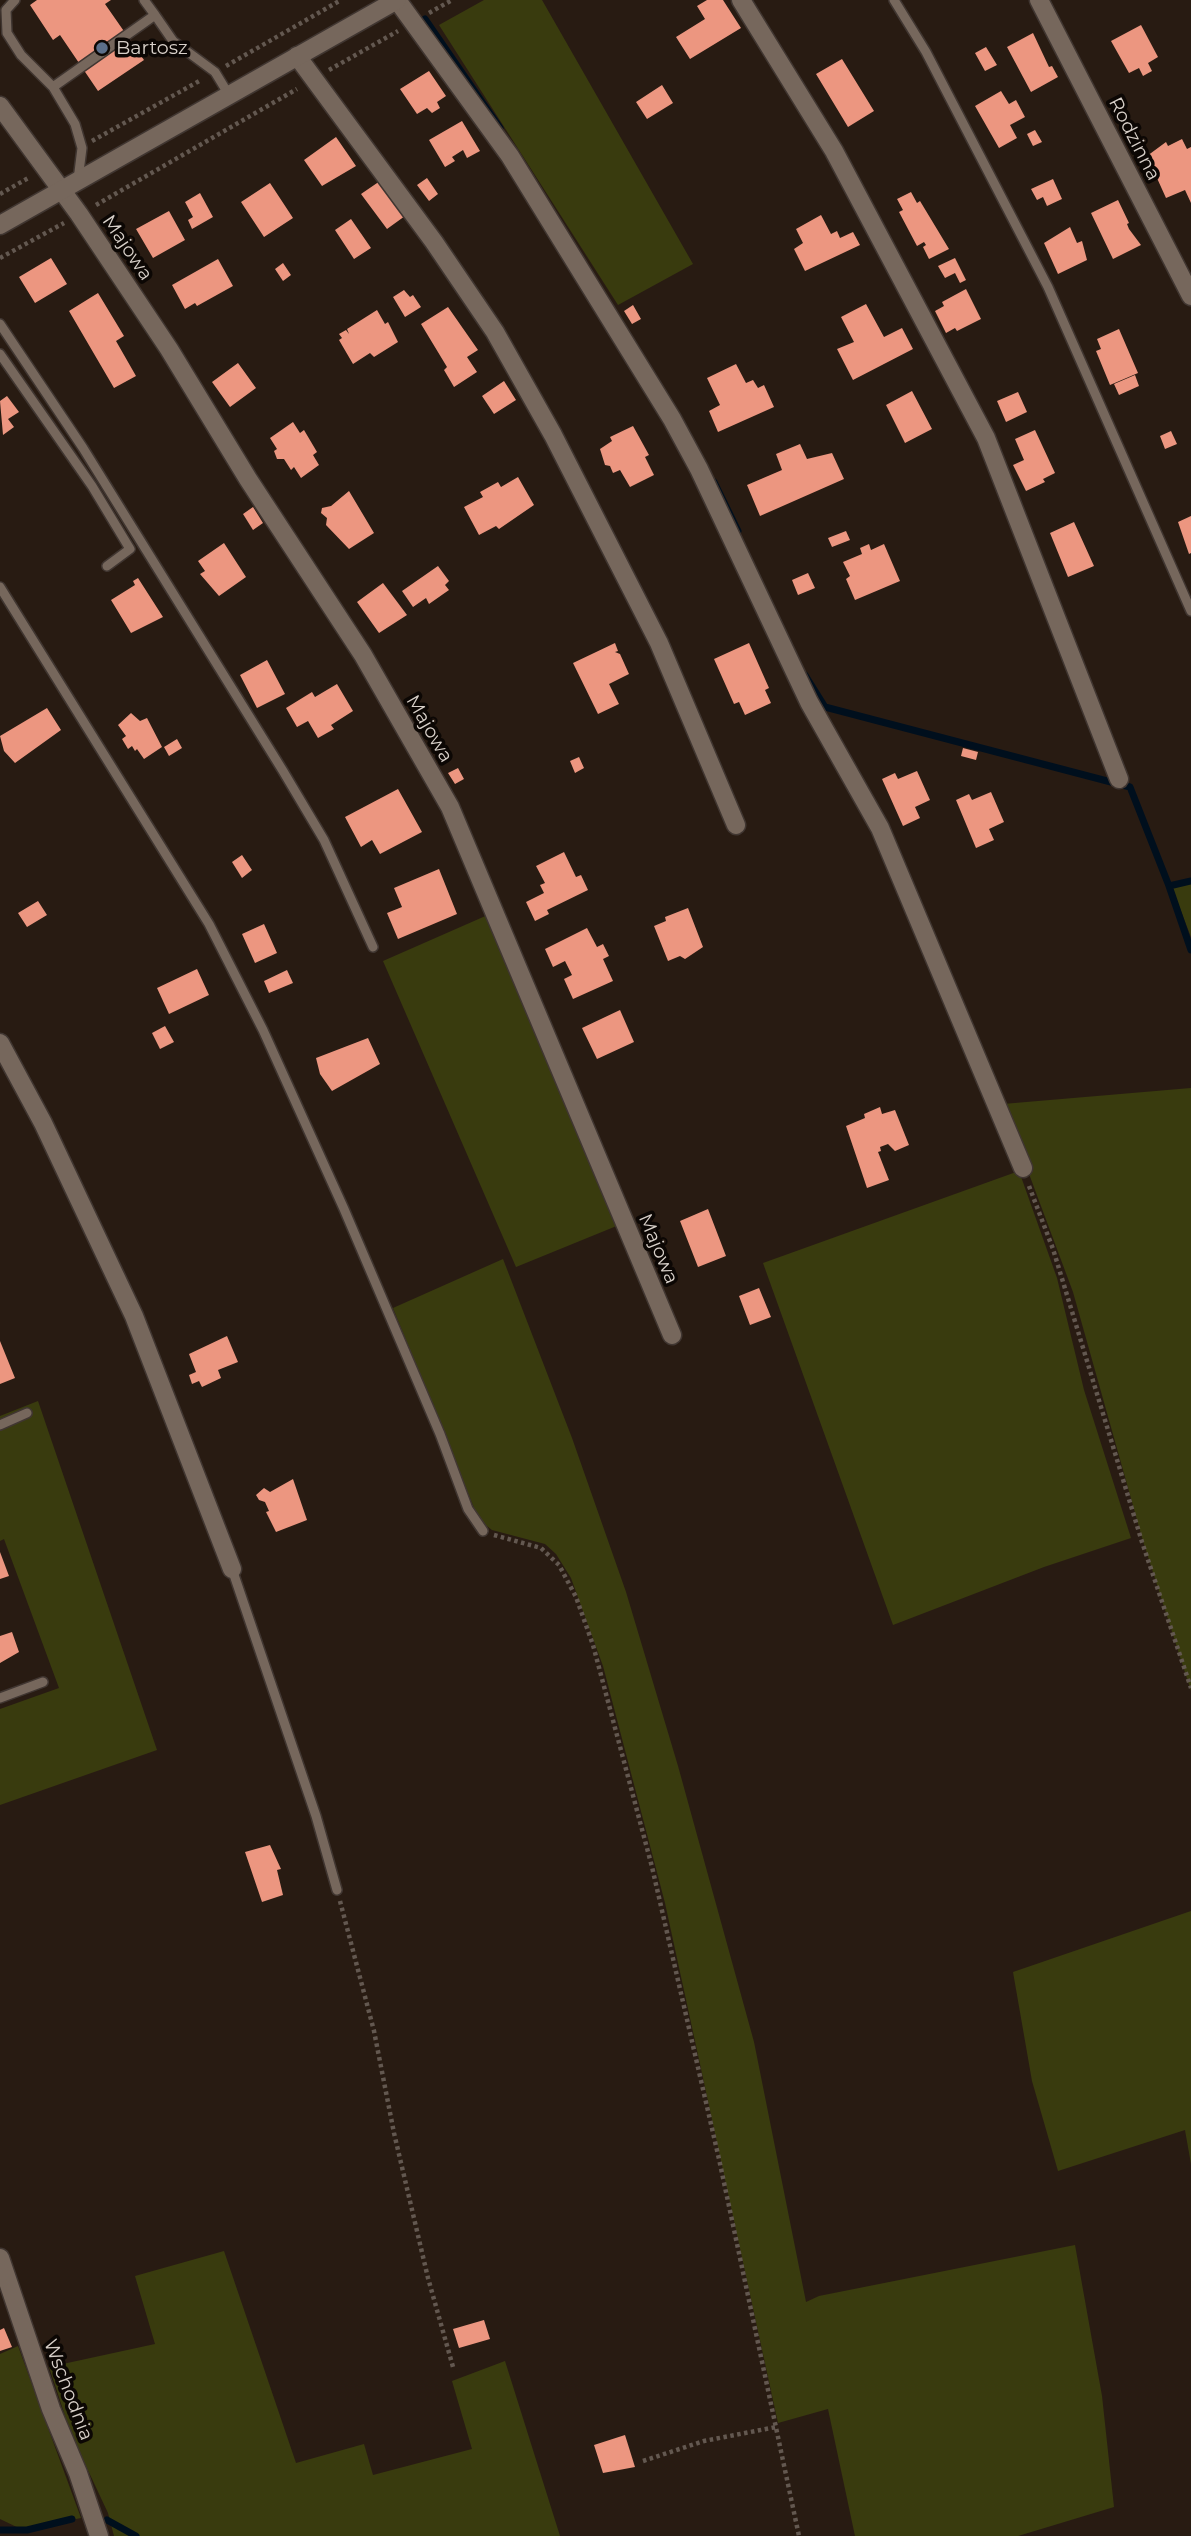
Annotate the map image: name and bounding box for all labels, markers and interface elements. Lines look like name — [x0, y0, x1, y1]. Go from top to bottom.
place label: Bartosz — [116, 37, 188, 59]
marker: Bartosz — [94, 40, 110, 56]
street label: Rodzinna — [1103, 94, 1165, 184]
street label: Majowa — [97, 211, 157, 285]
street label: Majowa — [401, 691, 457, 767]
street label: Majowa — [633, 1211, 683, 1287]
street label: Wschodnia — [38, 2336, 98, 2444]

